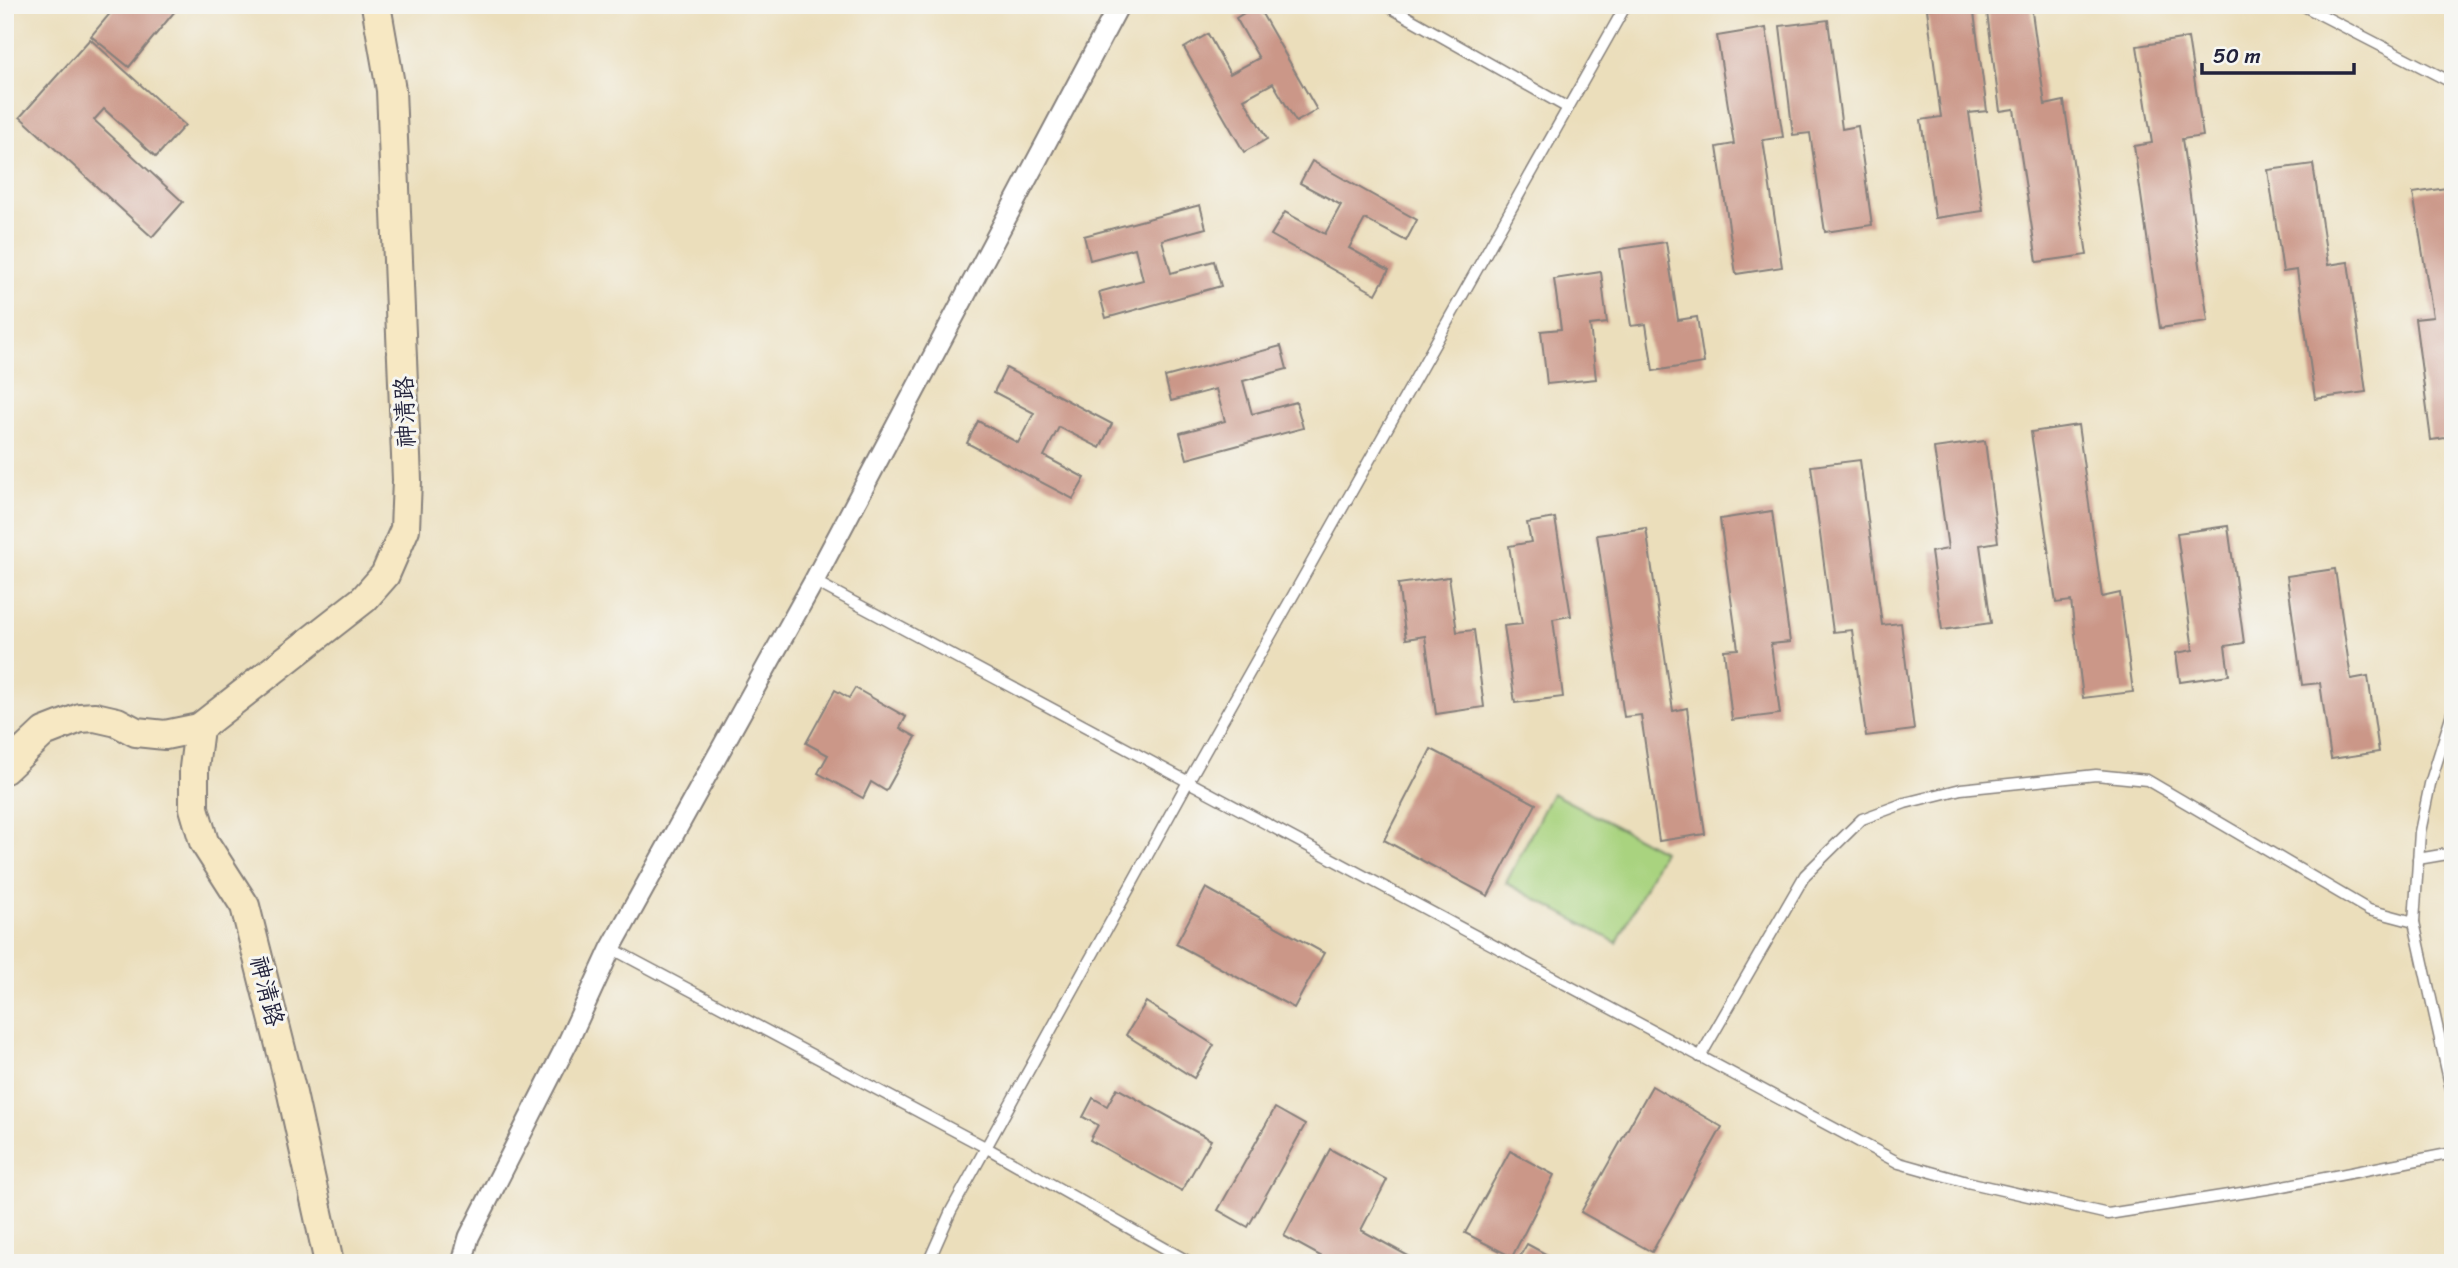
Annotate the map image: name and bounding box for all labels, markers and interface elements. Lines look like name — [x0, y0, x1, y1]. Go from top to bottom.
scale bar — [2202, 32, 2355, 76]
text: 50 m — [2213, 37, 2261, 75]
street label: 神清路 — [383, 375, 427, 449]
street label: 神清路 — [238, 951, 296, 1031]

